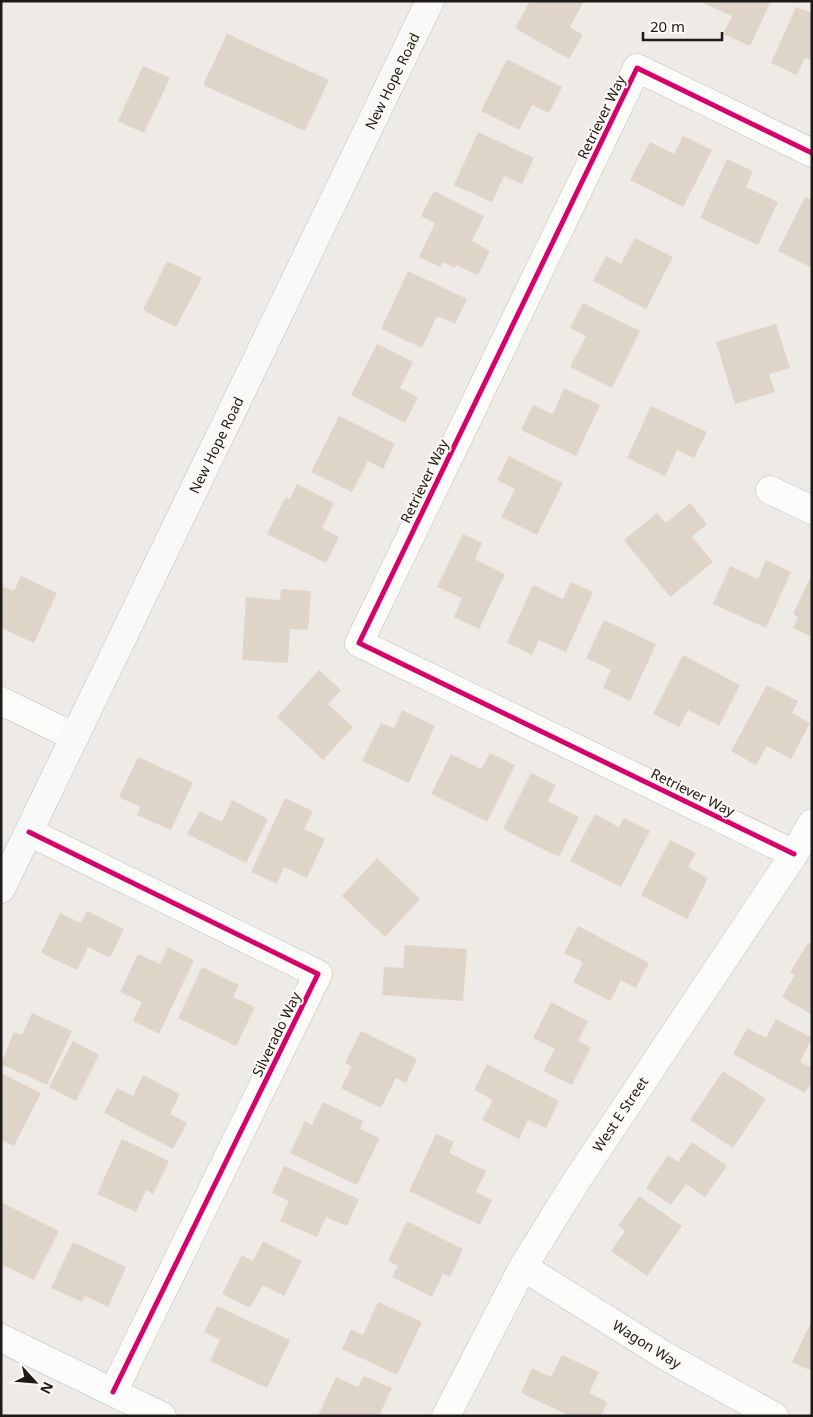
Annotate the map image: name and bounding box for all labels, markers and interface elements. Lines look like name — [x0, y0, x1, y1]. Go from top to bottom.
scale bar — [643, 10, 722, 42]
text: 20 m — [650, 16, 685, 36]
street label: New Hope Road — [360, 29, 424, 133]
street label: Retriever Way — [573, 71, 630, 162]
street label: New Hope Road — [184, 393, 248, 497]
street label: Retriever Way — [396, 435, 453, 526]
street label: Retriever Way — [648, 764, 739, 821]
street label: Silverado Way — [247, 988, 305, 1079]
street label: West E Street — [588, 1073, 652, 1155]
street label: Wagon Way — [609, 1315, 686, 1373]
north arrow — [10, 1357, 60, 1407]
text: N — [36, 1379, 58, 1397]

